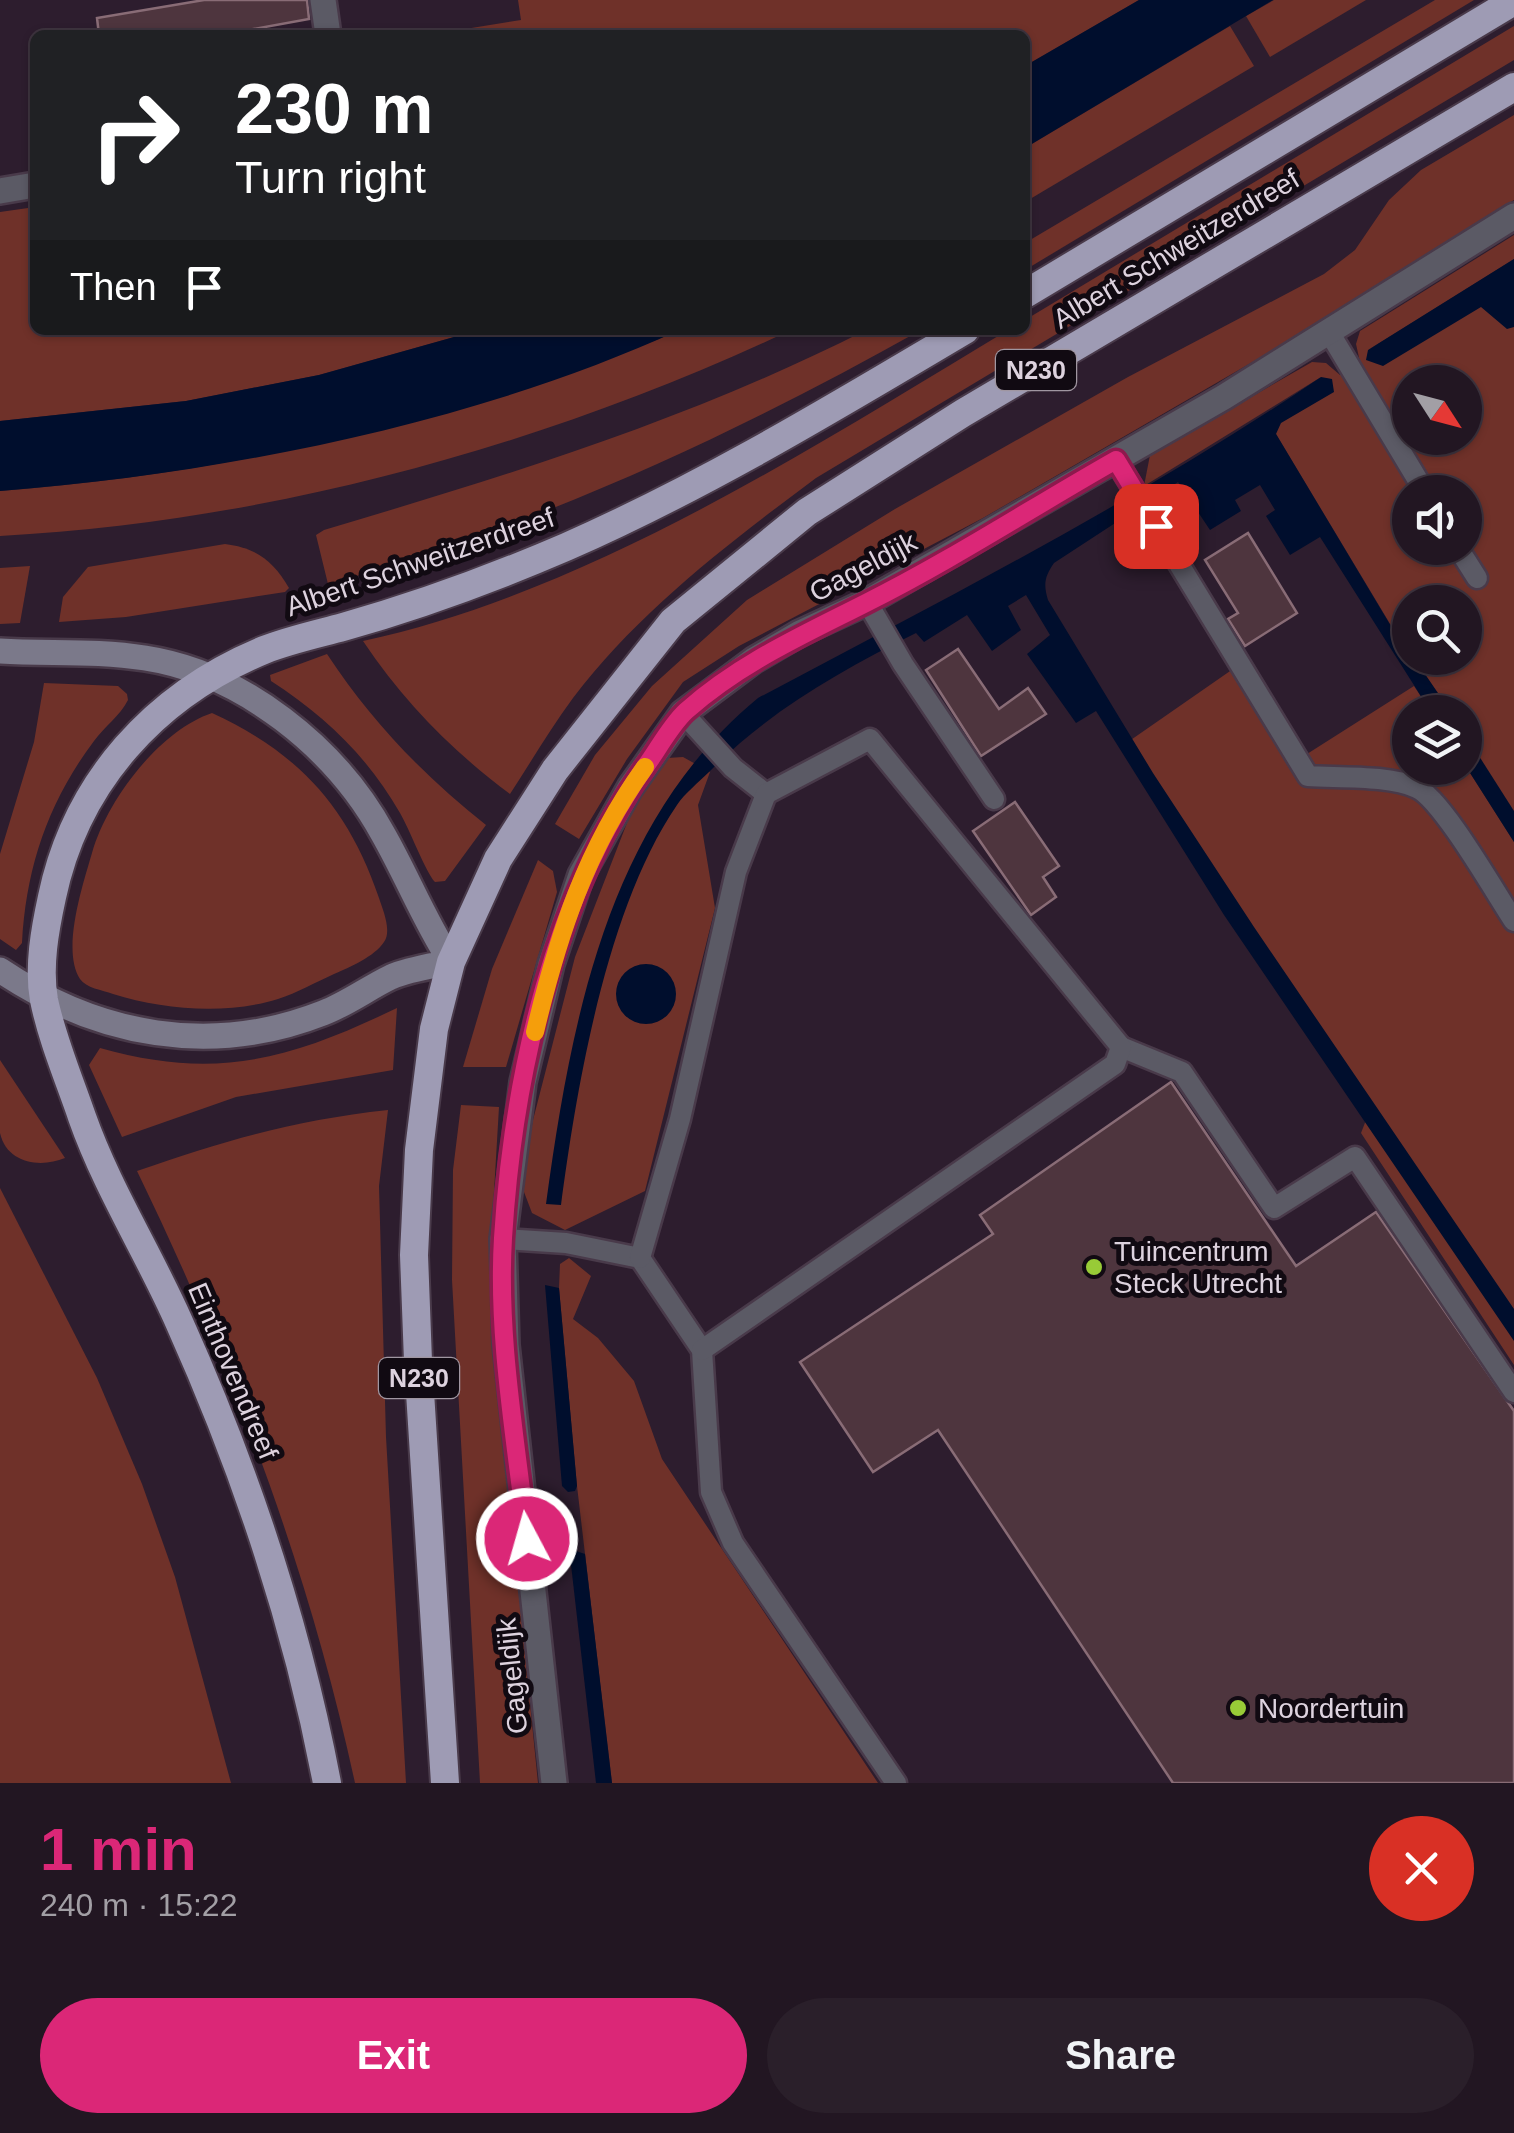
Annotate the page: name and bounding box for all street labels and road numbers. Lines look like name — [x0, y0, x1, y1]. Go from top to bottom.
street label: Albert Schweitzerdreef — [1047, 163, 1305, 335]
road number: N230 — [996, 350, 1076, 390]
street label: Albert Schweitzerdreef — [282, 501, 558, 623]
street label: Gageldijk — [804, 525, 923, 608]
street label: Einthovendreef — [182, 1278, 284, 1464]
road number: N230 — [379, 1358, 459, 1398]
street label: Gageldijk — [490, 1615, 534, 1736]

